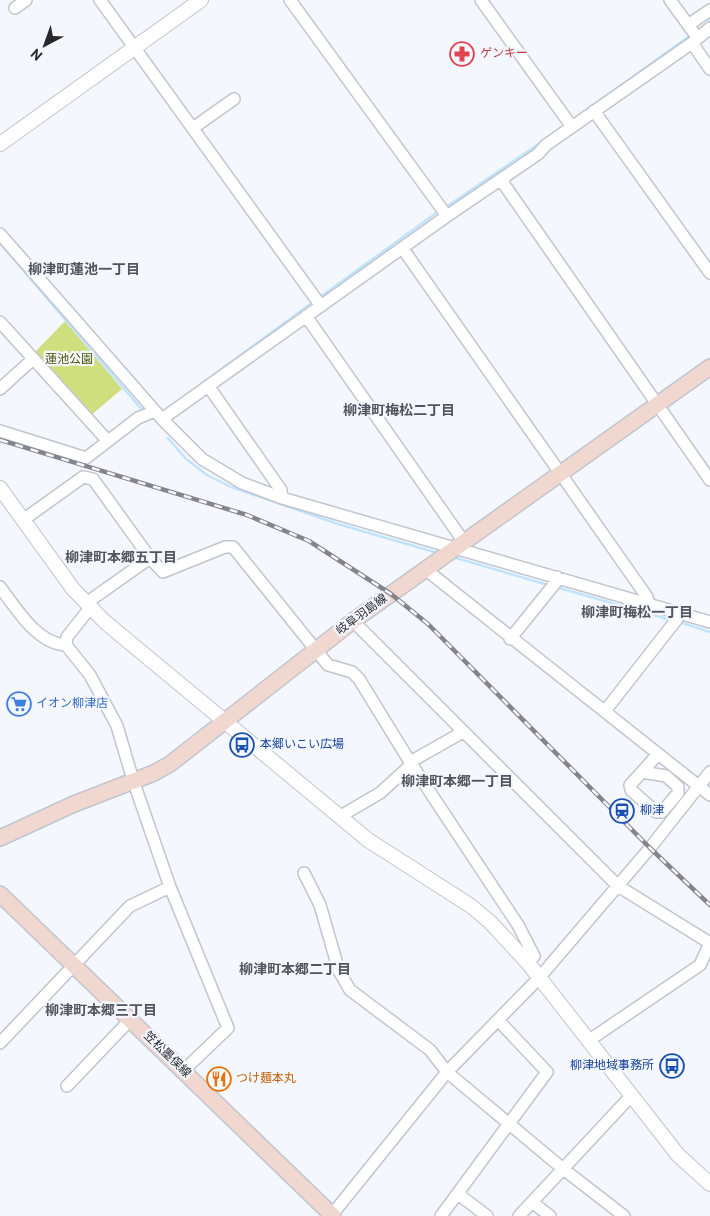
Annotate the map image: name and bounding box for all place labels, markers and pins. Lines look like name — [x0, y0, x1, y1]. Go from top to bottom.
pharmacy icon: ゲンキー — [449, 41, 475, 67]
place label: ゲンキー — [480, 46, 528, 62]
supermarket icon: イオン柳津店 — [6, 691, 32, 717]
place label: イオン柳津店 — [36, 696, 108, 712]
bus stop icon: 本郷いこい広場 — [229, 732, 255, 758]
place label: 本郷いこい広場 — [260, 737, 344, 753]
station icon: 柳津 — [609, 798, 635, 824]
place label: 柳津 — [640, 803, 664, 819]
bus stop icon: 柳津地域事務所 — [659, 1053, 685, 1079]
place label: 柳津地域事務所 — [570, 1058, 654, 1074]
restaurant icon: つけ麺本丸 — [206, 1066, 232, 1092]
place label: つけ麺本丸 — [236, 1071, 296, 1087]

